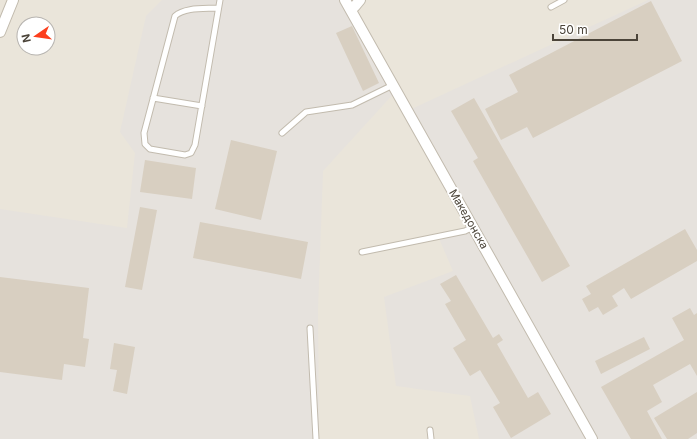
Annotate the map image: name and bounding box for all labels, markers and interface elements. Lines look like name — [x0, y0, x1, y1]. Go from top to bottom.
north arrow — [16, 16, 56, 56]
scale bar — [553, 16, 637, 42]
text: 50 m — [559, 22, 588, 37]
text: N — [18, 33, 34, 44]
street label: Македонска — [446, 187, 492, 251]

